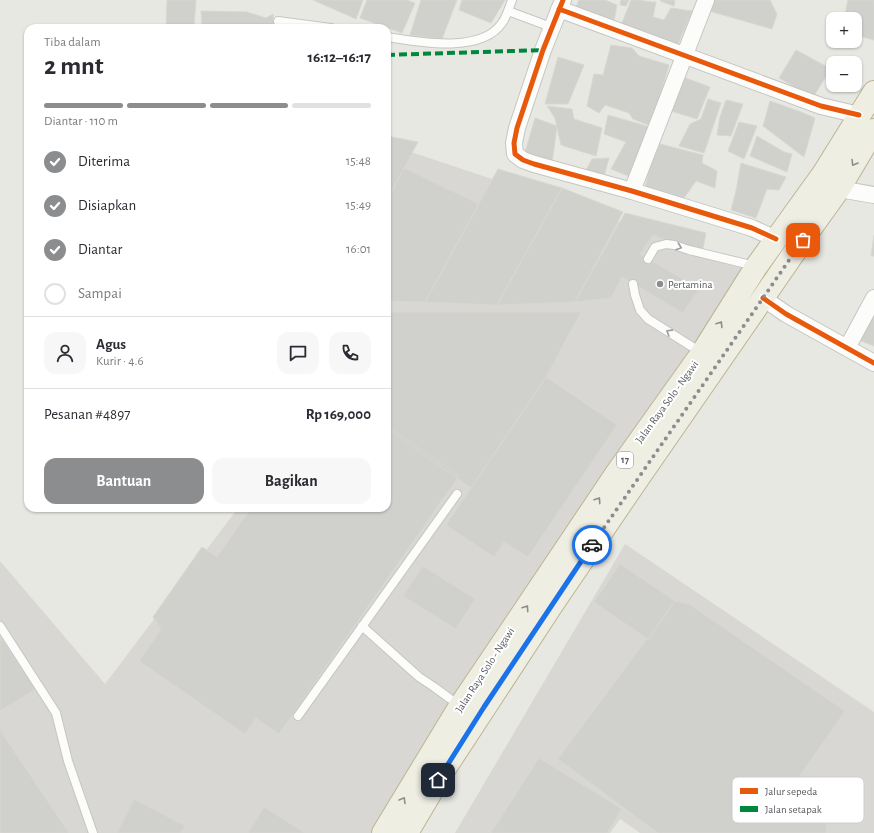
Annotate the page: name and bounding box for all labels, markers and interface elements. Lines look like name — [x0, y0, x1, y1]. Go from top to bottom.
map controls — [826, 12, 862, 92]
button: + — [826, 12, 862, 48]
text: Tiba dalam — [44, 36, 101, 49]
text: 16:12–16:17 — [308, 50, 371, 65]
text: 2 mnt — [44, 53, 104, 79]
button: − — [826, 56, 862, 92]
text: Diantar · 110 m — [44, 115, 118, 128]
icon: check — [44, 151, 66, 173]
text: Diterima — [78, 154, 130, 169]
text: 15:48 — [346, 155, 371, 168]
one-way arrow — [852, 159, 859, 166]
icon: check — [44, 195, 66, 217]
text: Disiapkan — [78, 198, 136, 213]
text: 15:49 — [346, 199, 371, 212]
pin — [786, 223, 820, 257]
icon: bag — [792, 229, 814, 251]
icon: check — [44, 239, 66, 261]
text: Diantar — [78, 242, 122, 257]
one-way arrow — [676, 242, 683, 251]
text: 16:01 — [346, 243, 371, 256]
marker: Pertamina — [655, 279, 665, 289]
place label: Pertamina — [668, 279, 713, 290]
text: Sampai — [78, 286, 122, 301]
one-way arrow — [716, 321, 723, 328]
one-way arrow — [666, 329, 673, 337]
button: person — [44, 332, 86, 374]
button: chat — [277, 332, 319, 374]
button: phone — [329, 332, 371, 374]
text: Agus — [96, 337, 126, 352]
text: Kurir · 4.6 — [96, 355, 144, 368]
street label: Jalan Raya Solo - Ngawi — [634, 359, 700, 445]
text: Pesanan #4897 — [44, 407, 131, 422]
text: Rp 169,000 — [306, 407, 371, 422]
road number: 17 — [617, 452, 633, 468]
button: Bantuan — [44, 458, 204, 504]
button: Bagikan — [212, 458, 371, 504]
one-way arrow — [594, 497, 601, 504]
courier — [572, 525, 612, 565]
icon: car — [581, 534, 603, 556]
one-way arrow — [521, 605, 528, 612]
street label: Jalan Raya Solo - Ngawi — [454, 626, 516, 714]
pin — [421, 763, 455, 797]
icon: home — [427, 769, 449, 791]
legend — [732, 777, 864, 823]
text: Jalur sepeda — [765, 786, 817, 797]
one-way arrow — [399, 797, 406, 804]
text: Jalan setapak — [765, 804, 822, 815]

